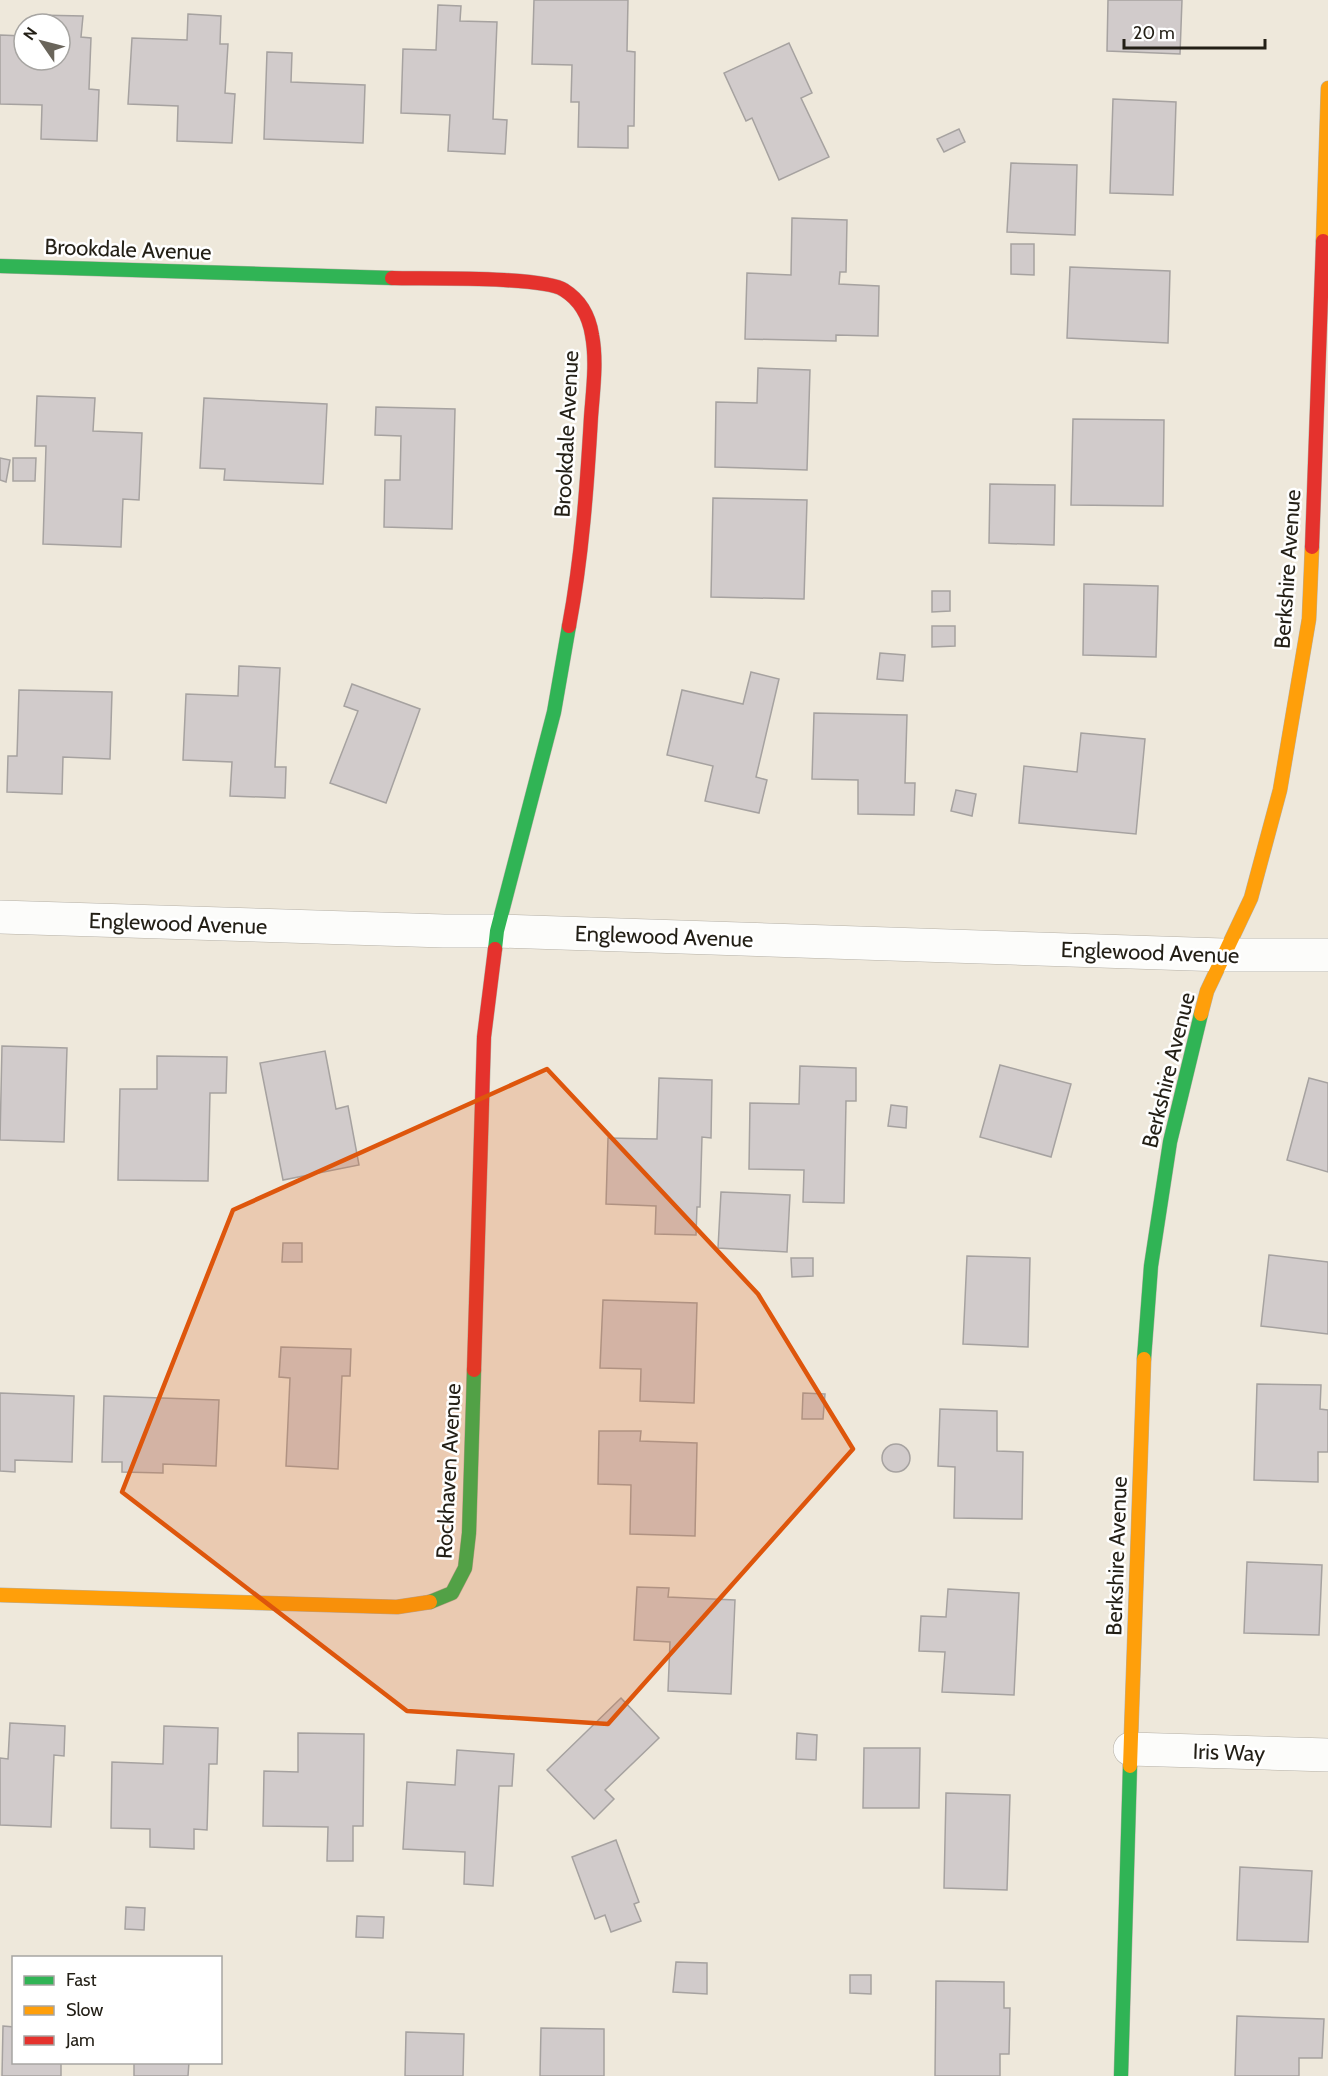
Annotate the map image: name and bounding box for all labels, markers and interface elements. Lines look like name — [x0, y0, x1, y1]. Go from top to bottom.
north arrow — [12, 12, 72, 72]
scale bar — [1124, 12, 1265, 50]
text: 20 m — [1133, 22, 1175, 44]
text: N — [19, 24, 41, 44]
street label: Brookdale Avenue — [44, 233, 212, 266]
street label: Brookdale Avenue — [549, 350, 584, 518]
street label: Berkshire Avenue — [1268, 489, 1307, 650]
street label: Englewood Avenue — [88, 907, 268, 940]
street label: Englewood Avenue — [574, 920, 754, 953]
street label: Englewood Avenue — [1060, 936, 1240, 969]
street label: Berkshire Avenue — [1136, 989, 1201, 1151]
street label: Rockhaven Avenue — [430, 1383, 467, 1560]
street label: Berkshire Avenue — [1100, 1476, 1133, 1636]
street label: Iris Way — [1192, 1738, 1266, 1767]
legend — [12, 1956, 222, 2064]
text: Fast — [66, 1969, 97, 1991]
text: Slow — [66, 1999, 103, 2021]
text: Jam — [65, 2029, 95, 2051]

